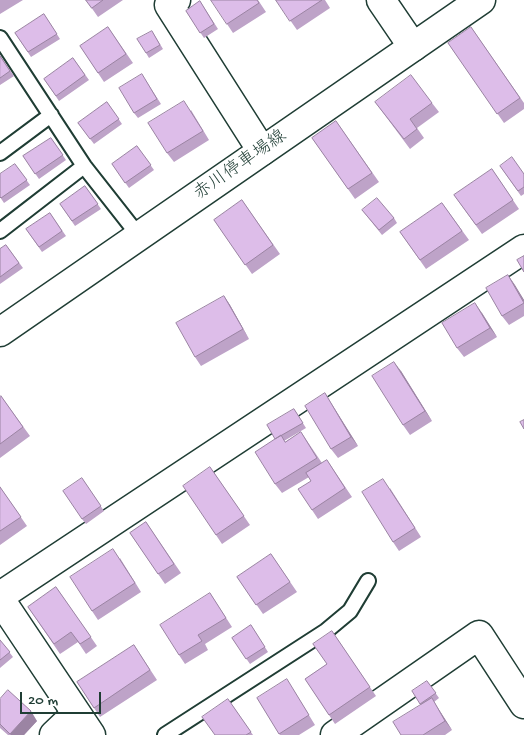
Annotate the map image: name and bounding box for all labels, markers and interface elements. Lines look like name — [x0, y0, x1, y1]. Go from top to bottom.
street label: 赤川停車場線 — [191, 126, 291, 206]
scale bar — [22, 682, 104, 714]
text: 20 m — [28, 692, 58, 710]

